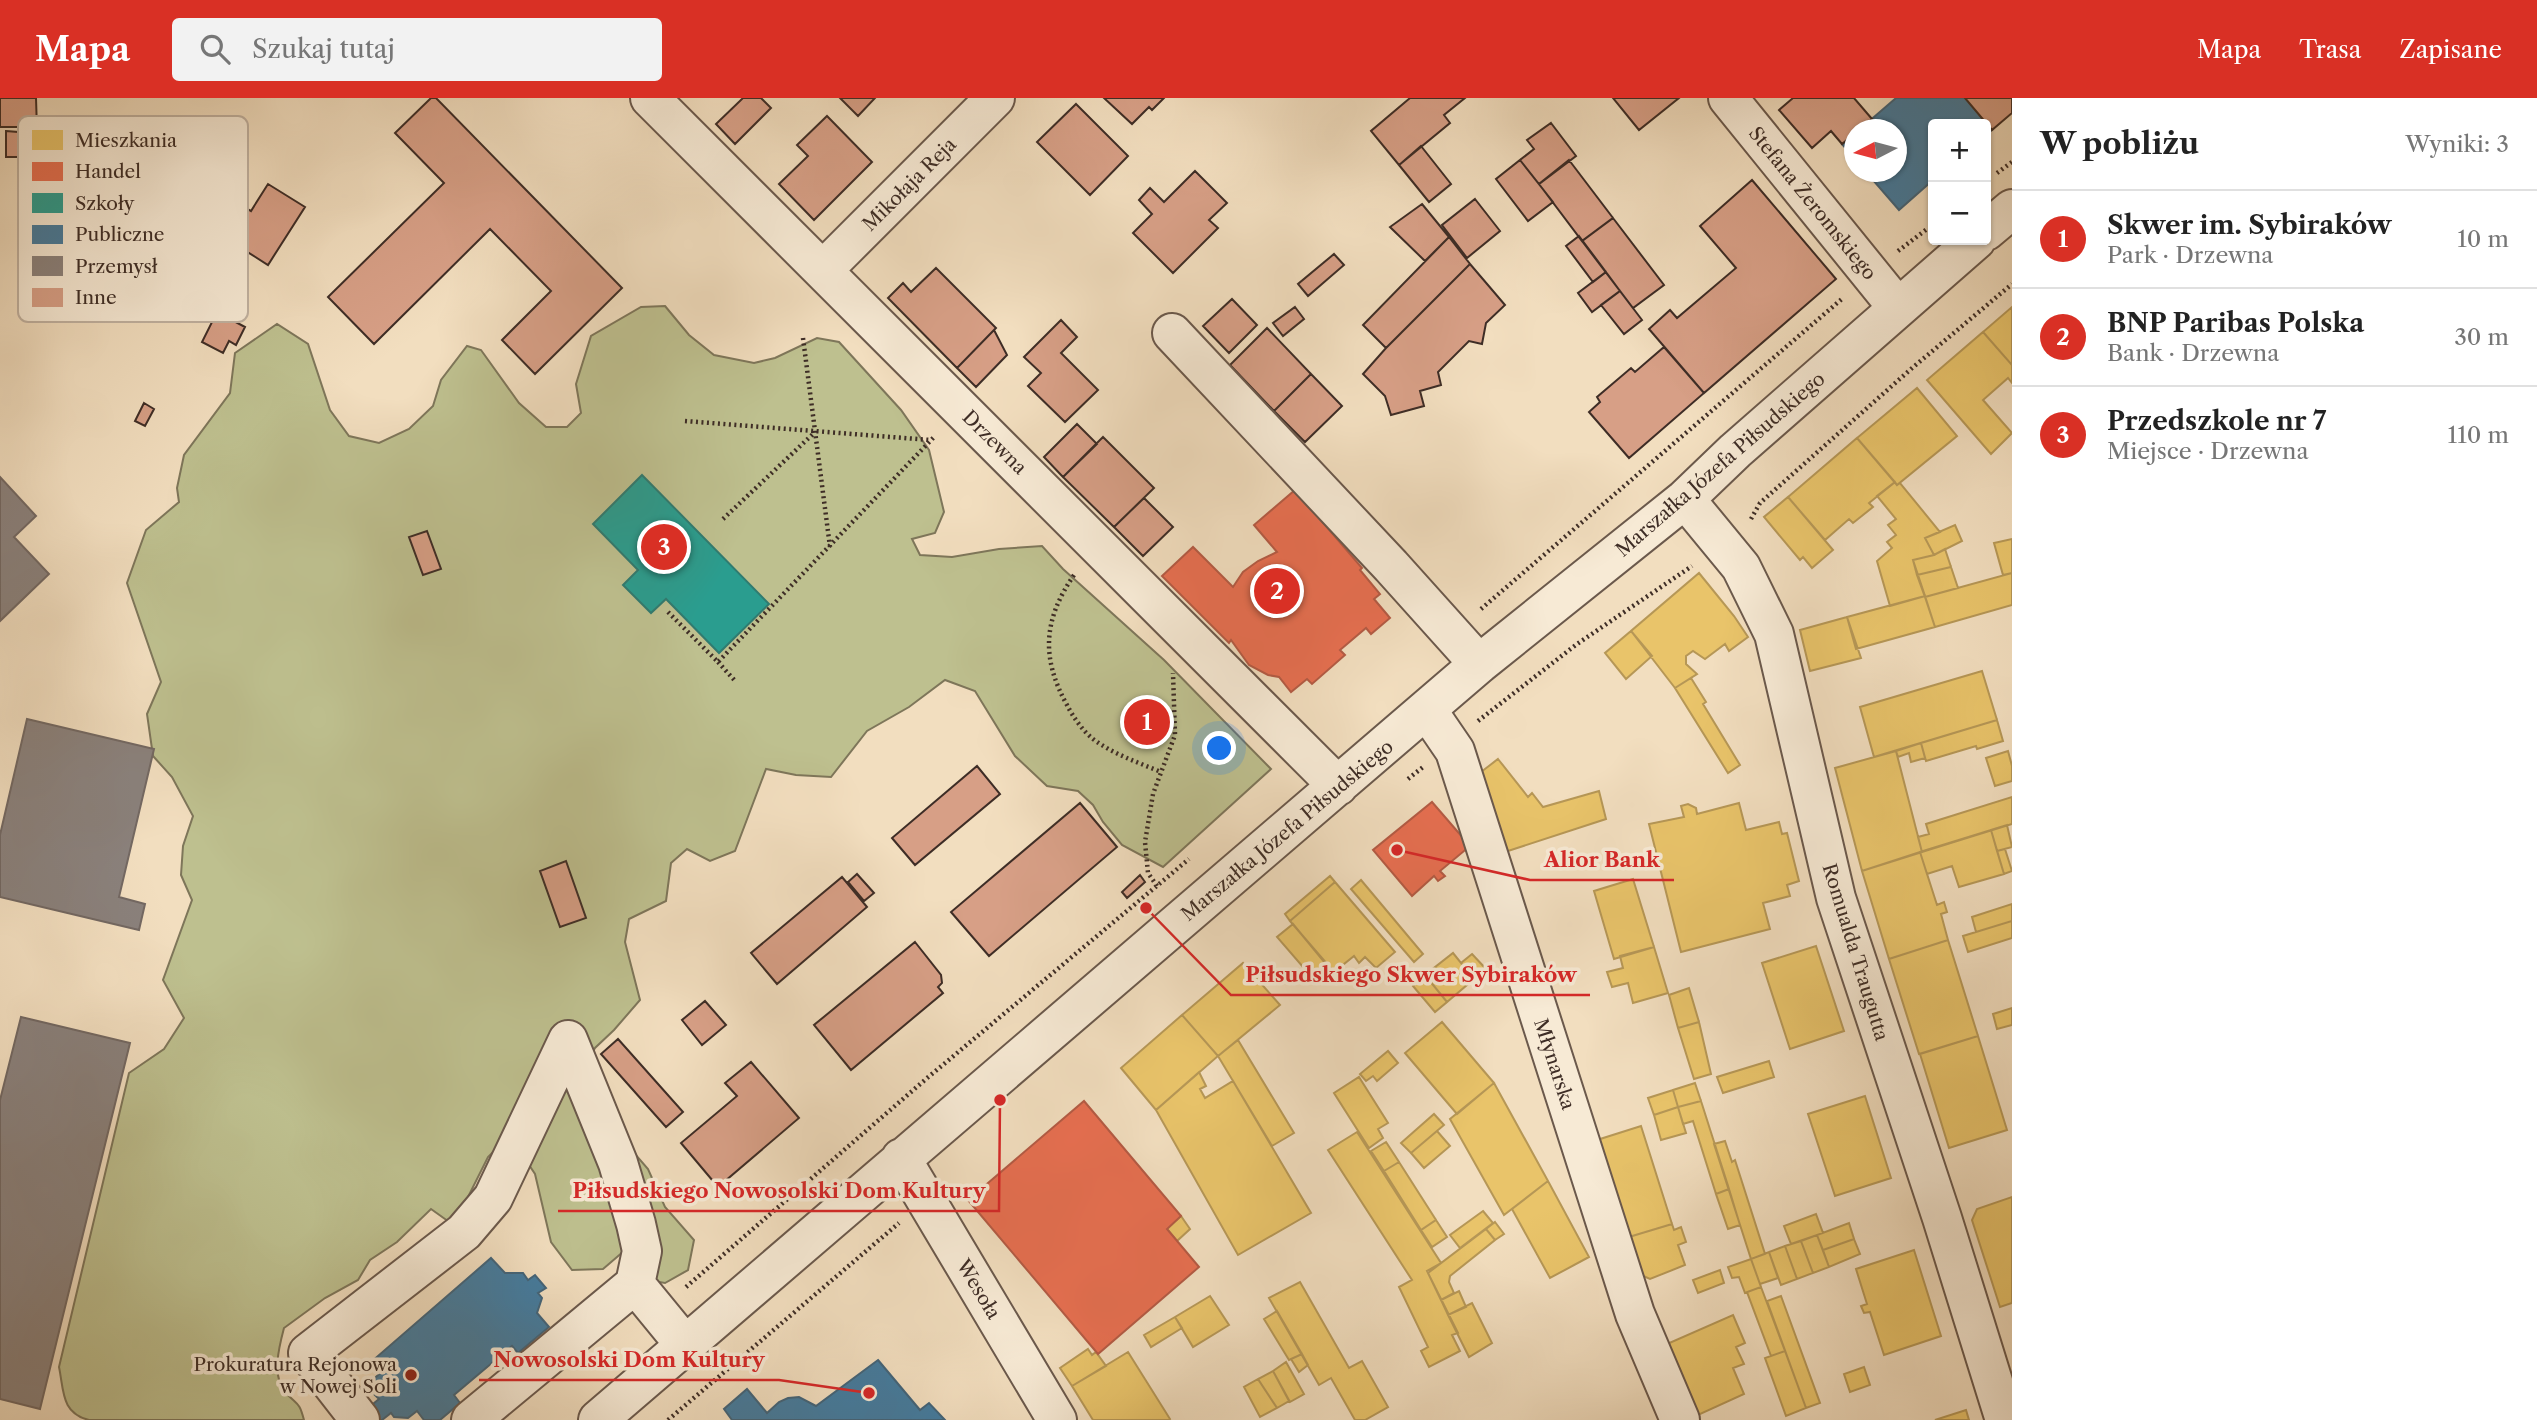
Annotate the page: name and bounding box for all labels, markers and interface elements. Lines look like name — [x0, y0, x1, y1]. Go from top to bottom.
search box — [172, 18, 662, 81]
text: Mapa — [35, 29, 130, 70]
icon: search — [196, 30, 234, 68]
text: Szukaj tutaj — [252, 33, 395, 65]
text: Mapa — [2197, 35, 2261, 64]
text: Trasa — [2299, 35, 2361, 64]
text: Zapisane — [2399, 35, 2502, 64]
legend — [18, 116, 248, 322]
north arrow — [1844, 119, 1907, 182]
map controls — [1928, 119, 1991, 245]
button: + — [1928, 119, 1991, 182]
street label: Stefana Żeromskiego — [1744, 122, 1881, 284]
text: W pobliżu — [2040, 125, 2199, 162]
text: Mieszkania — [75, 129, 177, 152]
text: Wyniki: 3 — [2405, 130, 2509, 158]
street label: Mikołaja Reja — [858, 133, 961, 236]
text: Handel — [75, 160, 141, 183]
button: − — [1928, 182, 1991, 245]
text: Szkoły — [75, 192, 135, 215]
text: Skwer im. Sybiraków — [2107, 209, 2391, 241]
text: Publiczne — [75, 223, 164, 246]
text: 1 — [2058, 225, 2068, 253]
text: 10 m — [2457, 225, 2509, 253]
text: Park · Drzewna — [2107, 241, 2273, 269]
text: Przemysł — [75, 255, 158, 278]
text: Inne — [75, 286, 117, 309]
text: BNP Paribas Polska — [2107, 307, 2364, 339]
text: 2 — [2056, 323, 2070, 351]
text: 30 m — [2454, 323, 2509, 351]
text: Bank · Drzewna — [2107, 339, 2279, 367]
street label: Marszałka Józefa Piłsudskiego — [1611, 367, 1830, 561]
text: Przedszkole nr 7 — [2107, 405, 2326, 437]
street label: Drzewna — [958, 406, 1031, 479]
text: 3 — [2057, 421, 2070, 449]
text: 110 m — [2448, 421, 2509, 449]
text: Miejsce · Drzewna — [2107, 437, 2309, 465]
pin: 3 — [641, 521, 687, 573]
pin: 2 — [1254, 565, 1300, 617]
pin: 1 — [1124, 696, 1170, 748]
your location — [1202, 731, 1236, 765]
street label: Marszałka Józefa Piłsudskiego — [1177, 735, 1398, 926]
callout: Alior Bank — [1530, 838, 1674, 880]
text: Alior Bank — [1543, 847, 1661, 872]
street label: Romualda Traugutta — [1818, 861, 1893, 1044]
callout: Piłsudskiego Skwer Sybiraków — [1231, 953, 1590, 995]
text: Piłsudskiego Skwer Sybiraków — [1245, 962, 1578, 987]
street label: Młynarska — [1529, 1016, 1580, 1113]
callout: Piłsudskiego Nowosolski Dom Kultury — [558, 1169, 999, 1211]
text: Piłsudskiego Nowosolski Dom Kultury — [573, 1178, 986, 1203]
street label: Wesoła — [951, 1254, 1005, 1323]
callout: Nowosolski Dom Kultury — [479, 1338, 779, 1380]
text: Nowosolski Dom Kultury — [493, 1347, 766, 1372]
place label: Prokuratura Rejonowa w Nowej Soli — [194, 1353, 397, 1398]
marker: Prokuratura Rejonowa w Nowej Soli — [403, 1367, 419, 1383]

